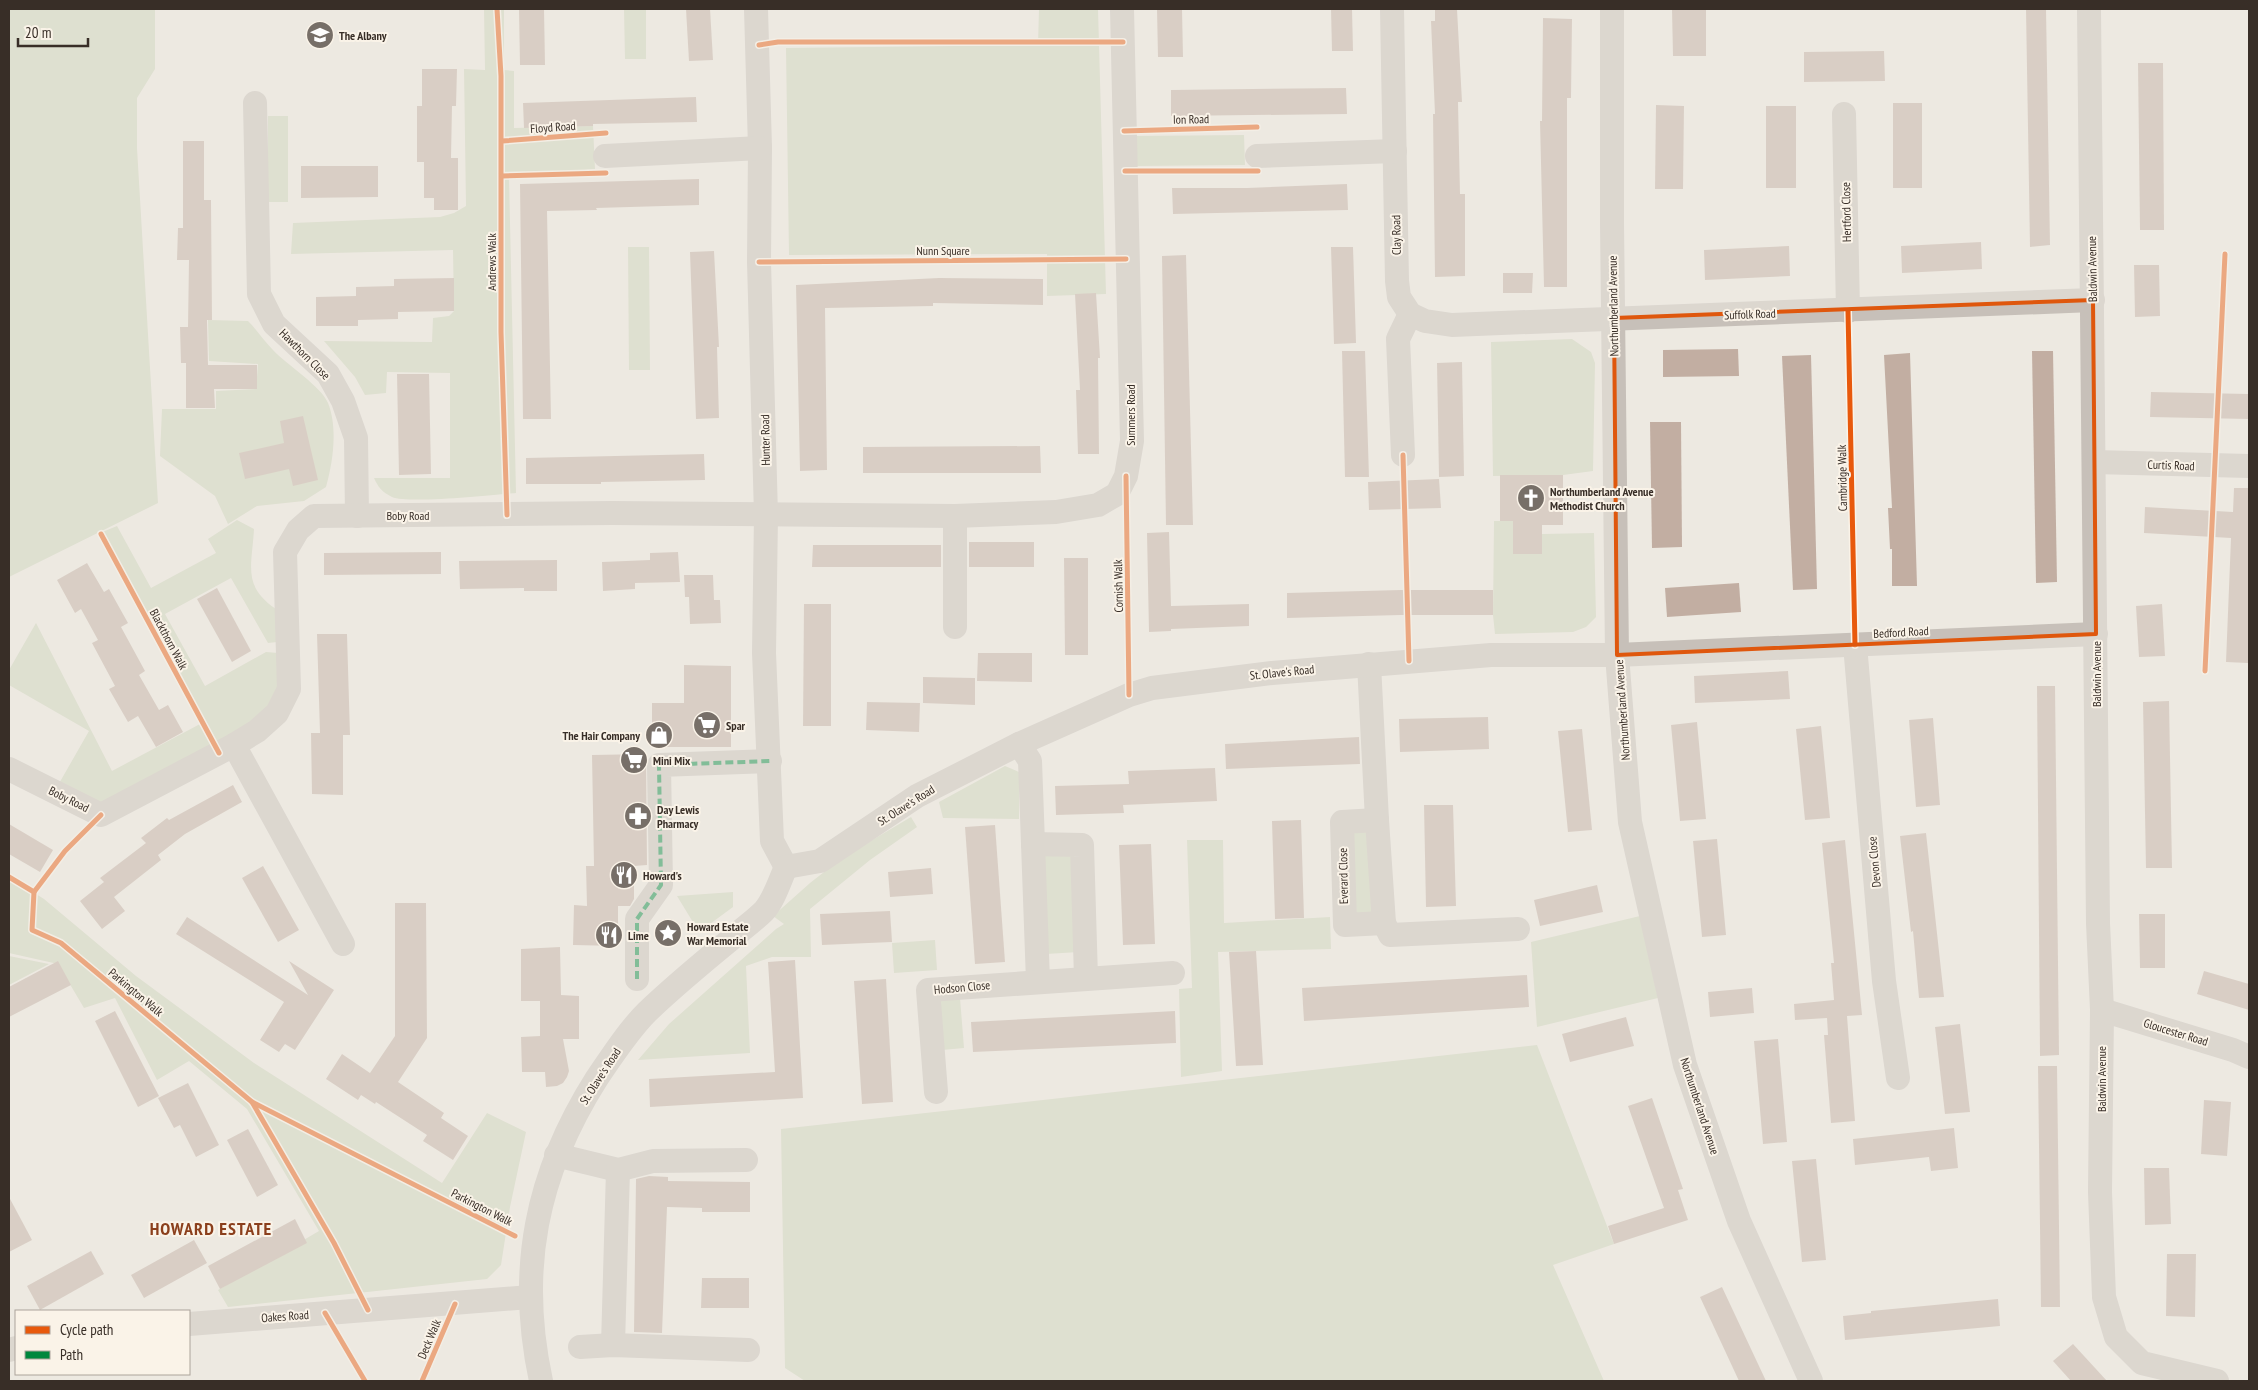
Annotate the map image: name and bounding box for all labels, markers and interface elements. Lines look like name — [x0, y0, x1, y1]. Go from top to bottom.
scale bar — [18, 15, 88, 47]
school or university icon: The Albany — [305, 20, 335, 50]
text: 20 m — [25, 23, 51, 42]
place label: The Albany — [339, 28, 387, 43]
street label: Ion Road — [1173, 111, 1209, 127]
street label: Floyd Road — [530, 118, 576, 136]
street label: Hertford Close — [1838, 182, 1854, 242]
street label: Clay Road — [1388, 215, 1404, 255]
street label: Andrews Walk — [484, 233, 499, 291]
street label: Baldwin Avenue — [2084, 236, 2100, 302]
street label: Nunn Square — [916, 243, 970, 258]
street label: Northumberland Avenue — [1605, 255, 1621, 357]
street label: Suffolk Road — [1724, 306, 1776, 322]
street label: Hawthorn Close — [276, 325, 334, 383]
street label: Summers Road — [1123, 384, 1138, 446]
street label: Hunter Road — [757, 414, 773, 466]
street label: Cambridge Walk — [1834, 444, 1850, 511]
street label: Curtis Road — [2147, 457, 2195, 473]
church icon: Northumberland Avenue Methodist Church — [1516, 483, 1546, 513]
place label: Northumberland Avenue Methodist Church — [1550, 484, 1654, 513]
street label: Boby Road — [386, 508, 430, 523]
street label: Cornish Walk — [1110, 559, 1126, 613]
street label: Blackthorn Walk — [147, 606, 191, 672]
street label: Bedford Road — [1873, 623, 1929, 641]
street label: Baldwin Avenue — [2089, 641, 2104, 707]
street label: Northumberland Avenue — [1611, 659, 1633, 761]
street label: St. Olave's Road — [1249, 661, 1315, 683]
supermarket icon: Spar — [692, 710, 722, 740]
place label: Spar — [726, 718, 746, 733]
shop icon: The Hair Company — [644, 720, 674, 750]
place label: The Hair Company — [563, 728, 640, 743]
supermarket icon: Mini Mix — [619, 745, 649, 775]
place label: Mini Mix — [653, 753, 691, 768]
street label: St. Olave's Road — [875, 782, 937, 828]
street label: Boby Road — [46, 783, 92, 815]
pharmacy icon: Day Lewis Pharmacy — [623, 801, 653, 831]
place label: Day Lewis Pharmacy — [657, 802, 699, 831]
street label: Devon Close — [1864, 836, 1884, 888]
street label: Everard Close — [1335, 848, 1351, 904]
restaurant icon: Howard's — [609, 860, 639, 890]
place label: Howard's — [643, 868, 682, 883]
place icon: Howard Estate War Memorial — [653, 918, 683, 948]
place label: Howard Estate War Memorial — [686, 919, 749, 948]
restaurant icon: Lime — [594, 920, 624, 950]
place label: Lime — [628, 928, 649, 943]
street label: Parkington Walk — [106, 965, 167, 1019]
street label: Hodson Close — [933, 977, 991, 997]
street label: Gloucester Road — [2142, 1015, 2210, 1049]
street label: St. Olave's Road — [576, 1045, 624, 1107]
street label: Baldwin Avenue — [2094, 1046, 2109, 1112]
street label: Northumberland Avenue — [1677, 1056, 1723, 1156]
street label: Parkington Walk — [449, 1185, 515, 1229]
district label: HOWARD ESTATE — [150, 1217, 272, 1240]
street label: Oakes Road — [261, 1307, 309, 1325]
legend — [15, 1310, 190, 1375]
street label: Deck Walk — [414, 1316, 444, 1361]
text: Cycle path — [60, 1320, 113, 1339]
text: Path — [60, 1345, 83, 1364]

